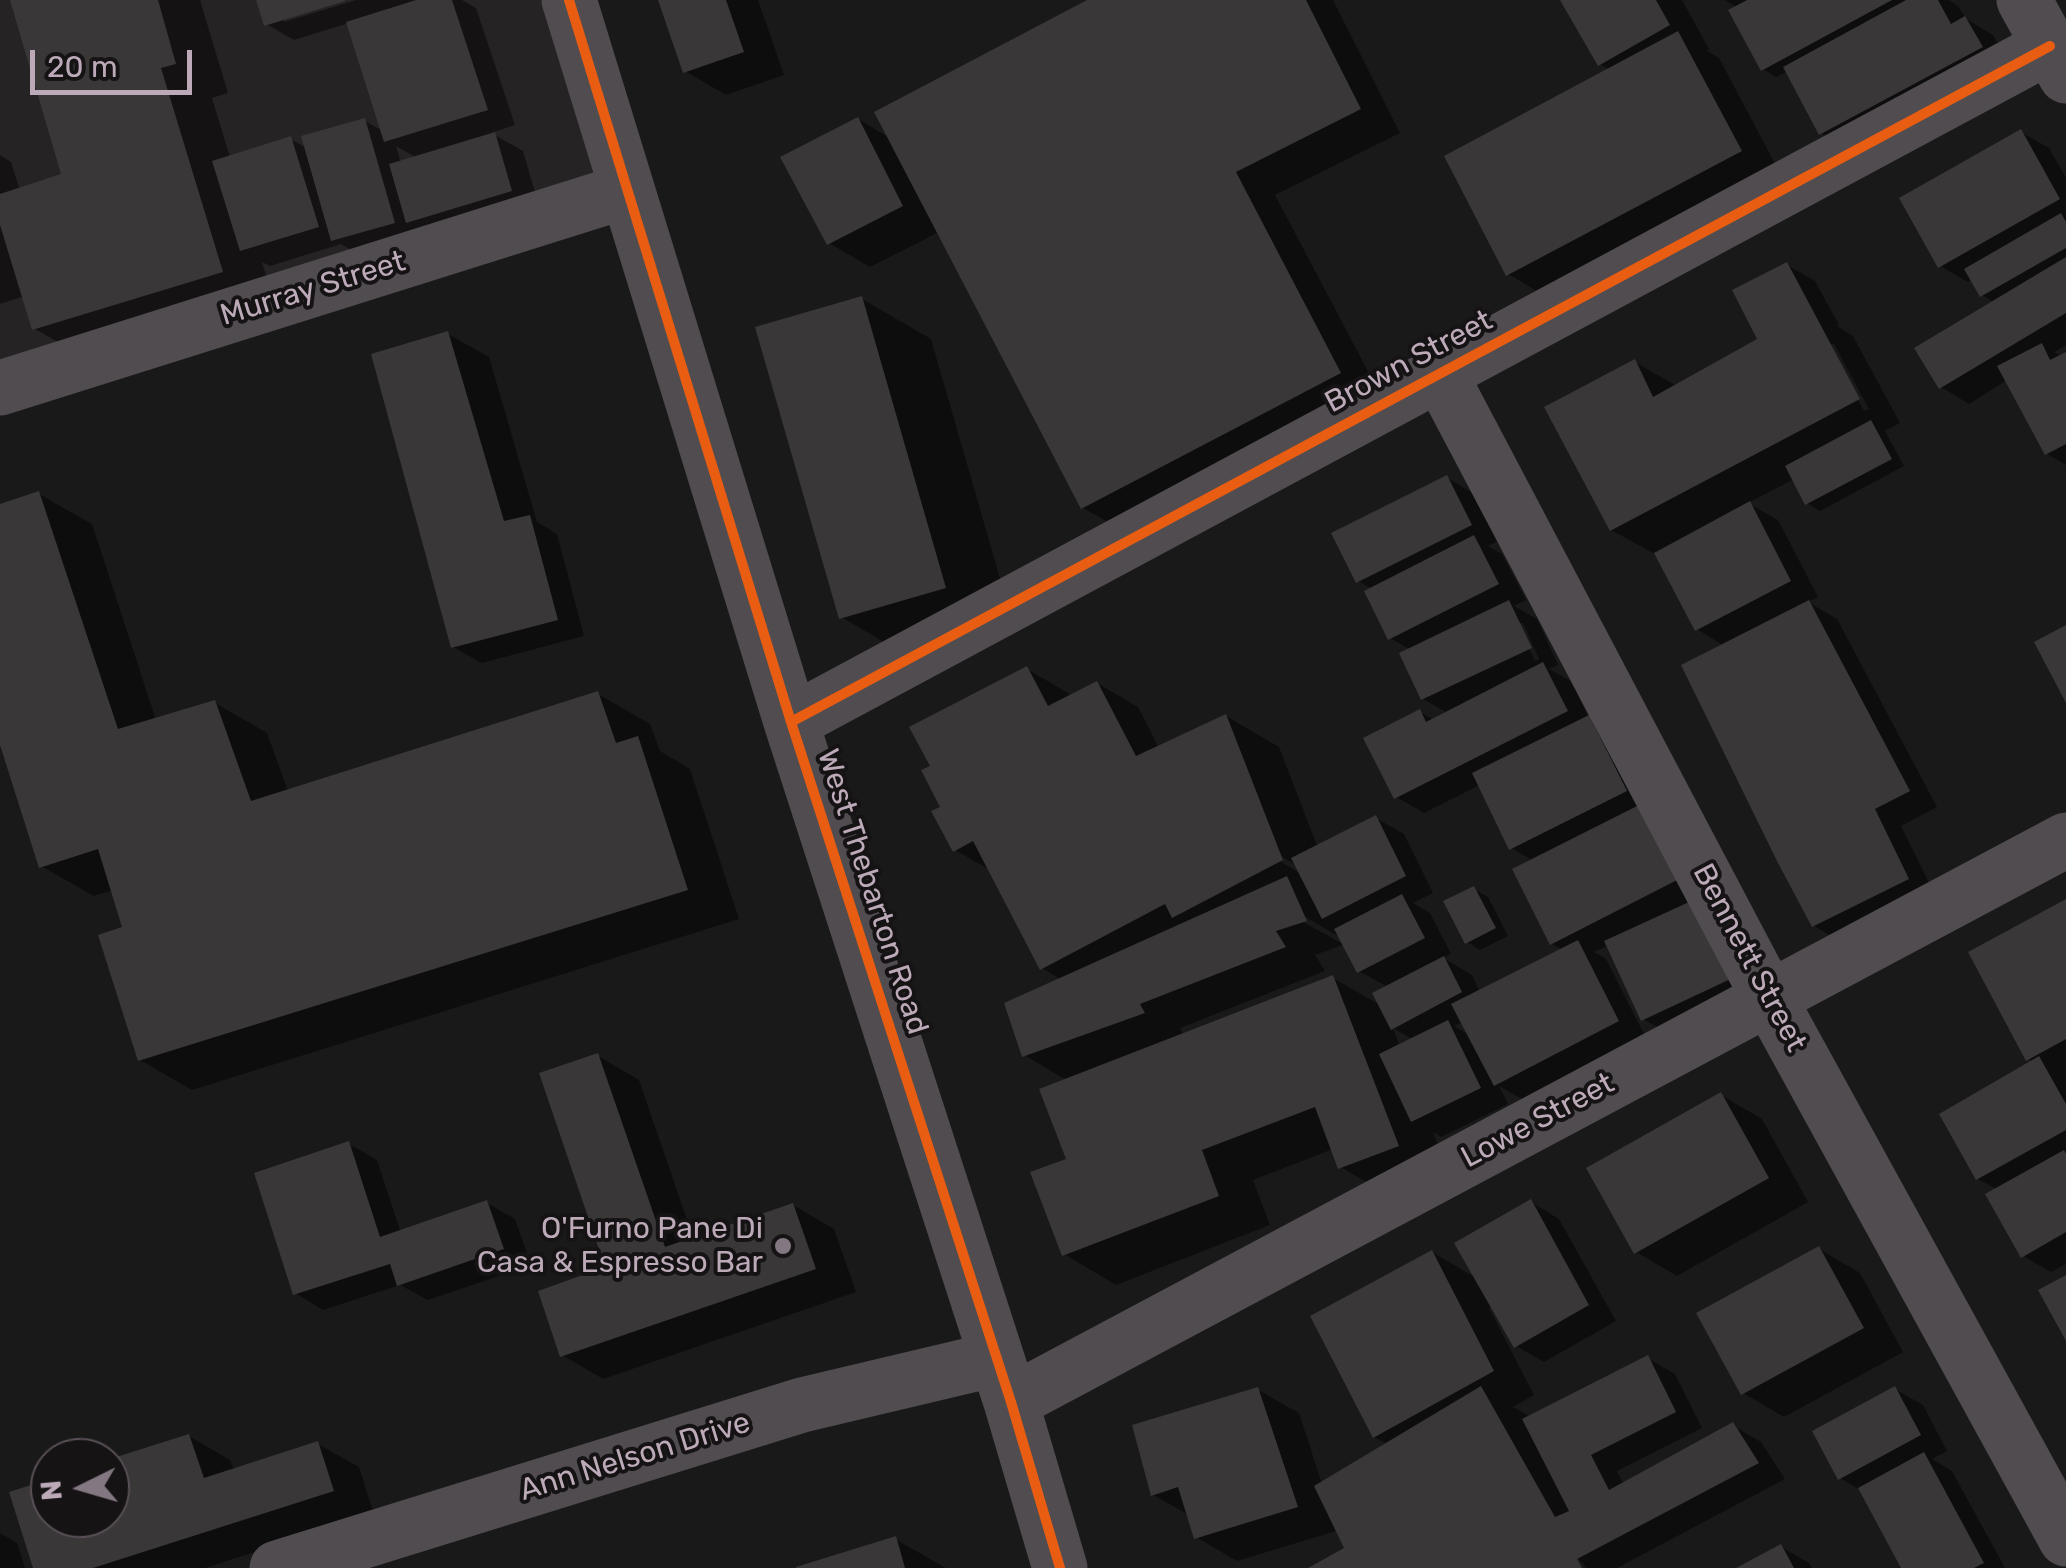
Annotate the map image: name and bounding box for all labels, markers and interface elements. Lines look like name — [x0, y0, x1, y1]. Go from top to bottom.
scale bar — [35, 30, 198, 92]
text: 20 m — [47, 49, 118, 85]
street label: Murray Street — [216, 244, 410, 334]
street label: Brown Street — [1319, 303, 1499, 421]
street label: West Thebarton Road — [809, 745, 935, 1039]
street label: Bennett Street — [1684, 858, 1814, 1058]
street label: Lowe Street — [1455, 1066, 1621, 1176]
place label: O'Furno Pane Di Casa & Espresso Bar — [477, 1211, 763, 1282]
marker: O'Furno Pane Di Casa & Espresso Bar — [772, 1235, 794, 1257]
street label: Ann Nelson Drive — [515, 1405, 755, 1509]
north arrow — [30, 1438, 130, 1538]
text: N — [34, 1479, 69, 1502]

